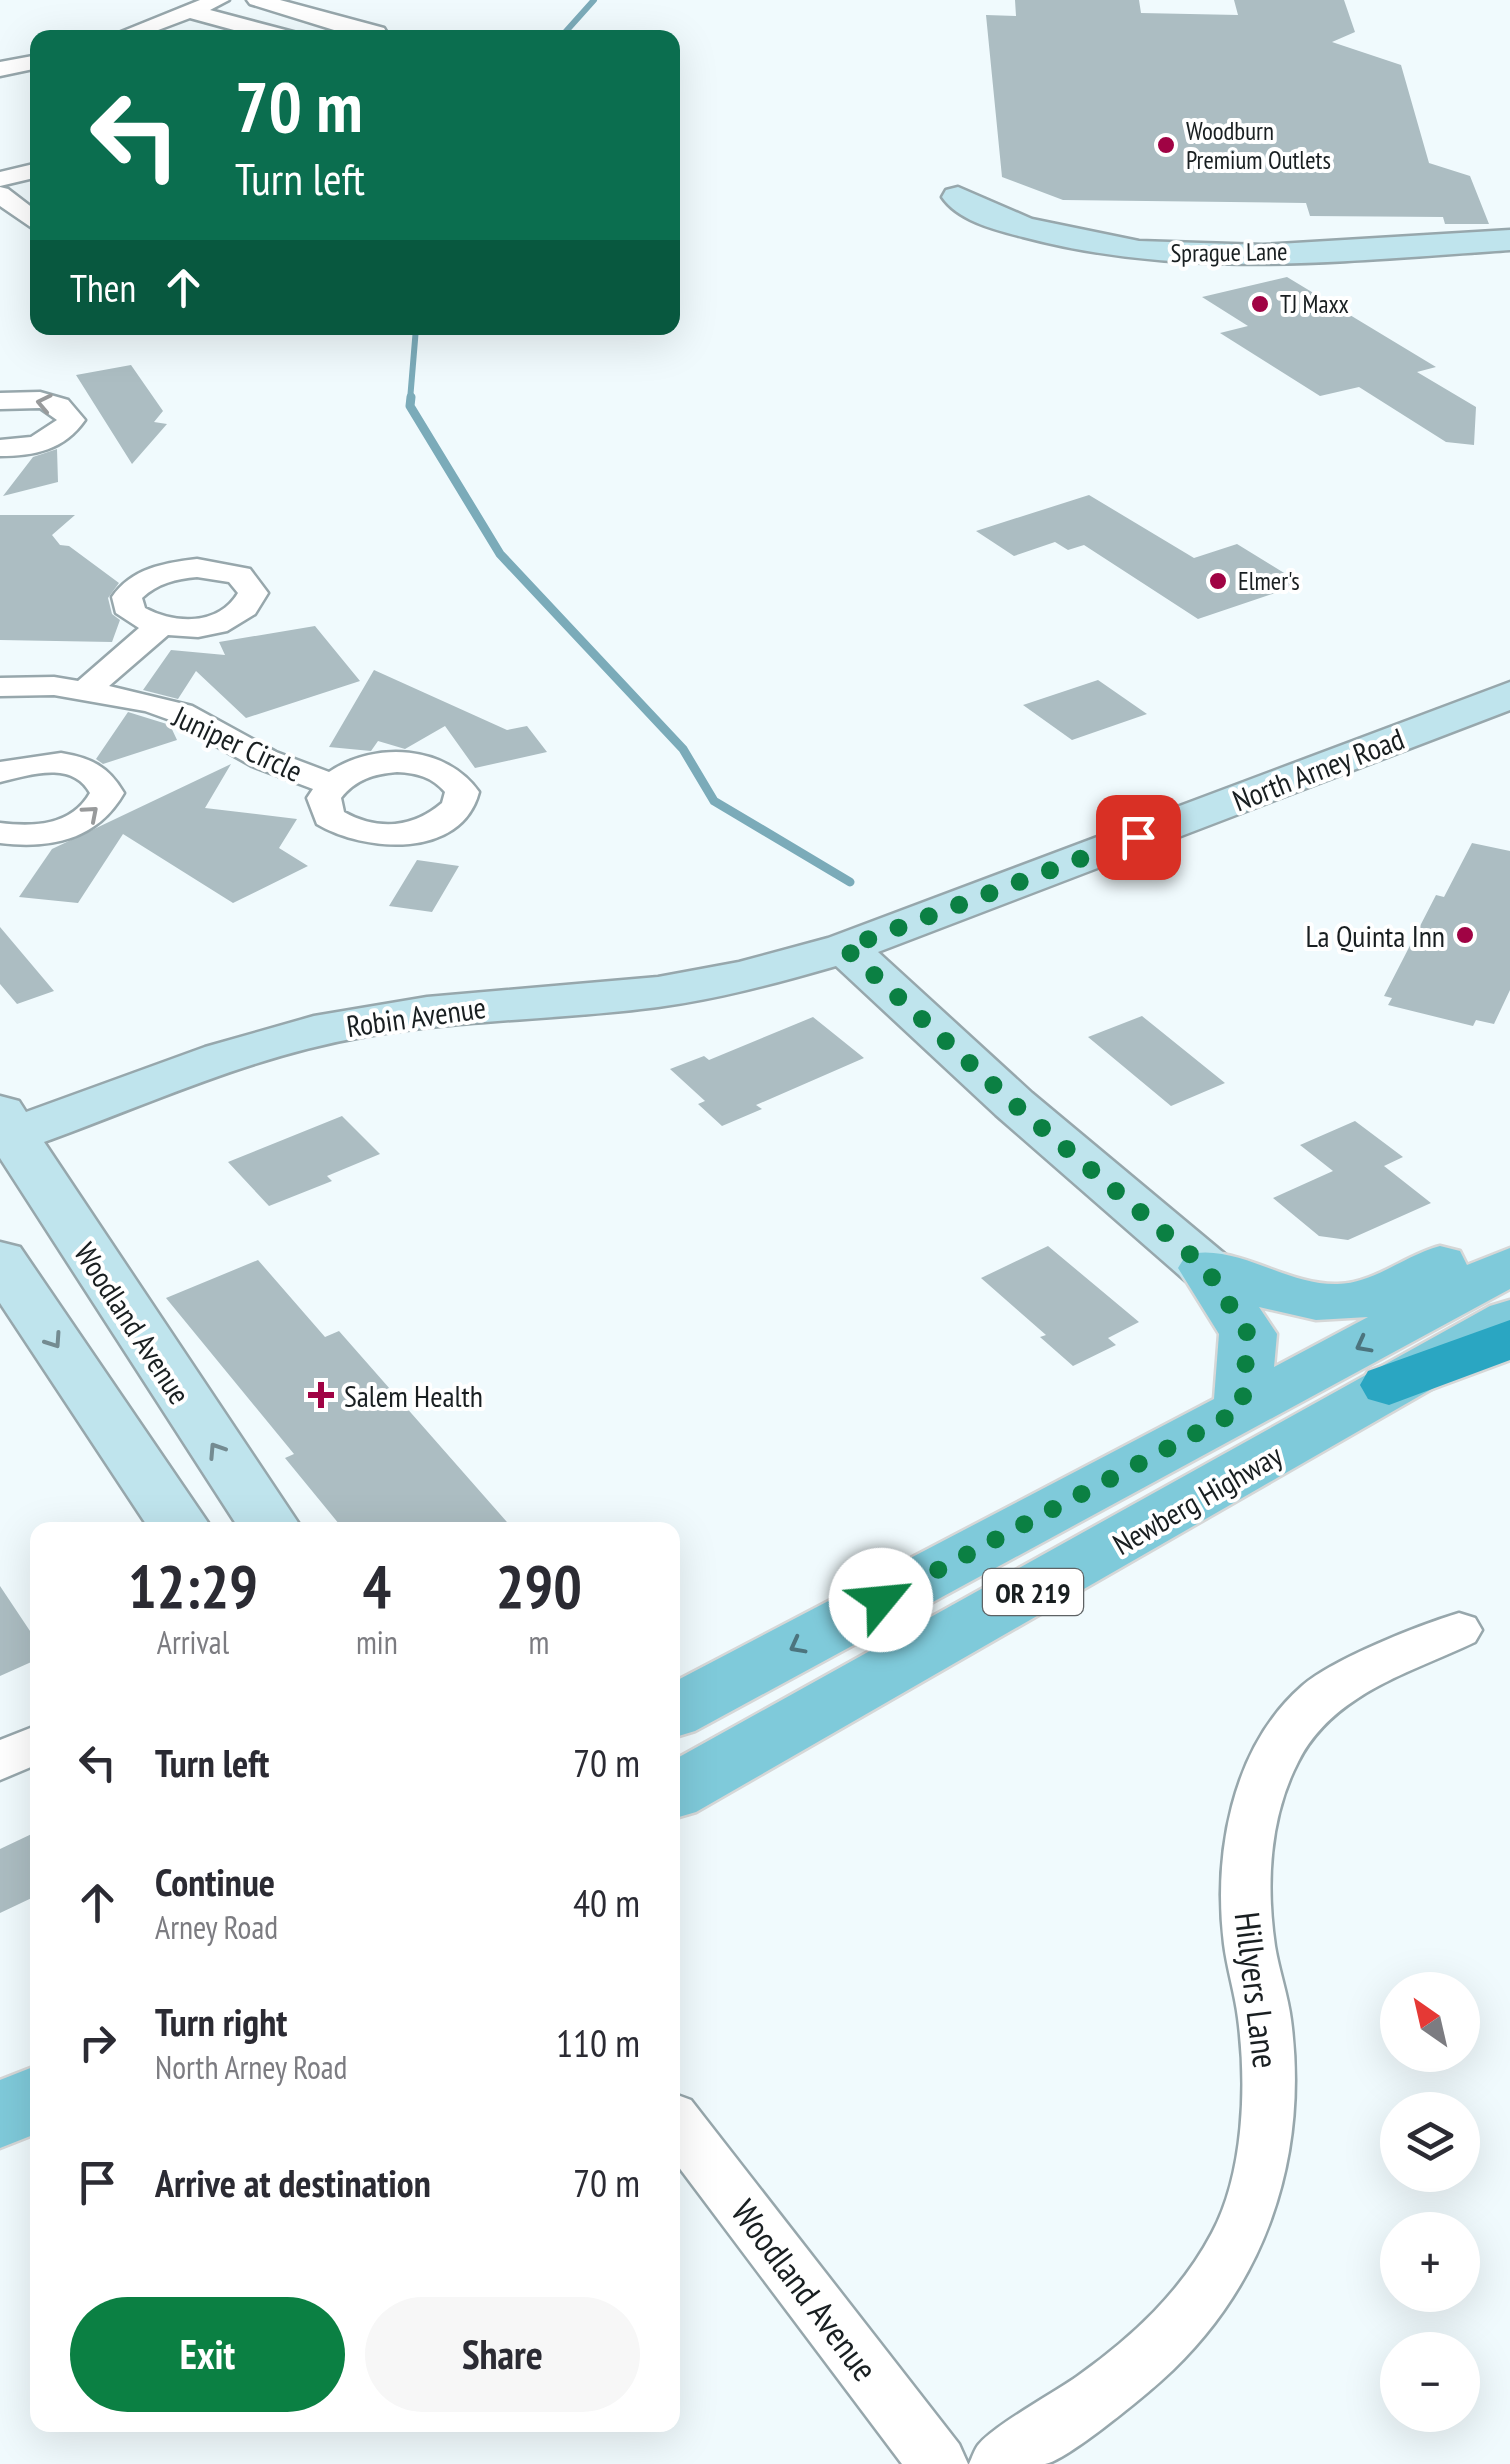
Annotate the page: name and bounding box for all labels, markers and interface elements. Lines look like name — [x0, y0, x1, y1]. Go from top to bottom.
text: 70 m — [235, 61, 363, 151]
icon: left — [70, 70, 200, 200]
place label: Woodburn Premium Outlets — [1186, 115, 1331, 176]
marker: Woodburn Premium Outlets — [1155, 134, 1177, 156]
text: Turn left — [235, 149, 365, 207]
street label: Sprague Lane — [1170, 235, 1288, 269]
icon: ahead — [156, 260, 211, 315]
text: Then — [70, 263, 136, 312]
place label: TJ Maxx — [1280, 288, 1349, 320]
marker: TJ Maxx — [1249, 293, 1271, 315]
one-way arrow — [36, 394, 53, 415]
place label: Elmer's — [1238, 565, 1300, 597]
marker: Elmer's — [1207, 570, 1229, 592]
street label: Juniper Circle — [166, 696, 309, 790]
street label: North Arney Road — [1227, 718, 1409, 820]
pin — [1096, 795, 1181, 880]
one-way arrow — [79, 806, 97, 824]
icon: arrive — [1111, 810, 1166, 865]
place label: La Quinta Inn — [1306, 916, 1445, 955]
marker: La Quinta Inn — [1454, 924, 1476, 946]
street label: Robin Avenue — [344, 987, 488, 1045]
street label: Woodland Avenue — [66, 1235, 200, 1411]
one-way arrow — [42, 1331, 61, 1349]
one-way arrow — [1355, 1333, 1373, 1353]
place label: Salem Health — [344, 1376, 483, 1415]
marker: Salem Health — [308, 1382, 334, 1408]
street label: Newberg Highway — [1106, 1435, 1289, 1563]
one-way arrow — [210, 1443, 229, 1461]
text: 12:29 — [128, 1547, 258, 1625]
text: 4 — [363, 1547, 391, 1625]
text: 290 — [496, 1547, 582, 1625]
position arrow — [829, 1548, 933, 1652]
road number: OR 219 — [983, 1569, 1083, 1615]
text: Arrival — [157, 1621, 229, 1663]
text: min — [356, 1621, 398, 1663]
text: m — [528, 1621, 549, 1663]
one-way arrow — [790, 1633, 808, 1653]
icon: left — [70, 1735, 125, 1790]
text: Turn left — [155, 1738, 269, 1787]
text: 70 m — [573, 1738, 640, 1787]
text: Continue — [155, 1857, 275, 1906]
icon: ahead — [70, 1875, 125, 1930]
text: 40 m — [573, 1878, 640, 1927]
text: Arney Road — [155, 1906, 278, 1948]
street label: Hillyers Lane — [1225, 1909, 1289, 2071]
north arrow — [1380, 1972, 1480, 2072]
map controls — [1380, 1972, 1480, 2432]
text: Turn right — [155, 1997, 287, 2046]
icon: right — [70, 2015, 125, 2070]
text: 110 m — [556, 2018, 640, 2067]
text: North Arney Road — [155, 2046, 347, 2088]
button: layers — [1380, 2092, 1480, 2192]
icon: arrive — [70, 2155, 125, 2210]
text: Arrive at destination — [155, 2158, 431, 2207]
text: 70 m — [573, 2158, 640, 2207]
street label: Woodland Avenue — [722, 2190, 888, 2390]
button: + — [1380, 2212, 1480, 2312]
button: Exit — [70, 2297, 345, 2412]
button: Share — [365, 2297, 640, 2412]
button: − — [1380, 2332, 1480, 2432]

